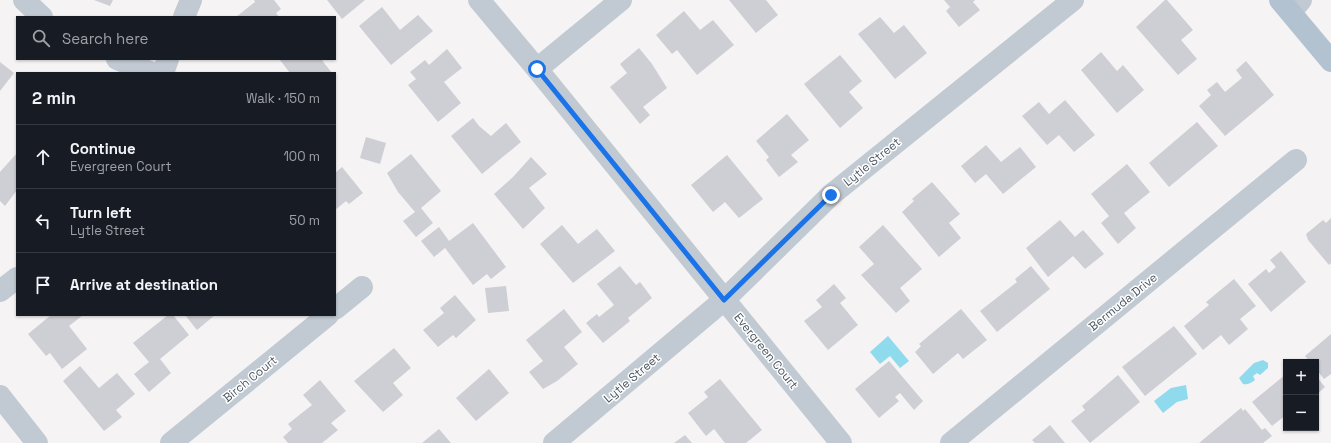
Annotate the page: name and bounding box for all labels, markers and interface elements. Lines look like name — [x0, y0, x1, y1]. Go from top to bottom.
search box — [16, 16, 336, 60]
icon: search — [30, 27, 52, 49]
text: Search here — [62, 29, 148, 48]
route start — [528, 60, 546, 78]
text: 2 min — [32, 87, 76, 109]
text: Walk · 150 m — [246, 90, 320, 107]
street label: Lytle Street — [840, 134, 904, 190]
text: Continue — [70, 139, 136, 158]
icon: ahead — [32, 146, 54, 168]
text: 100 m — [283, 148, 320, 165]
text: Evergreen Court — [70, 158, 171, 175]
route end — [822, 186, 840, 204]
text: Turn left — [70, 203, 132, 222]
icon: left — [32, 210, 54, 232]
text: 50 m — [289, 212, 320, 229]
text: Lytle Street — [70, 222, 145, 239]
street label: Bermuda Drive — [1085, 269, 1161, 335]
icon: arrive — [32, 274, 54, 296]
text: Arrive at destination — [70, 275, 218, 294]
street label: Evergreen Court — [730, 310, 802, 392]
street label: Lytle Street — [600, 350, 664, 406]
street label: Birch Court — [220, 352, 280, 406]
map controls — [1283, 359, 1319, 431]
button: + — [1283, 359, 1319, 395]
button: − — [1283, 395, 1319, 431]

